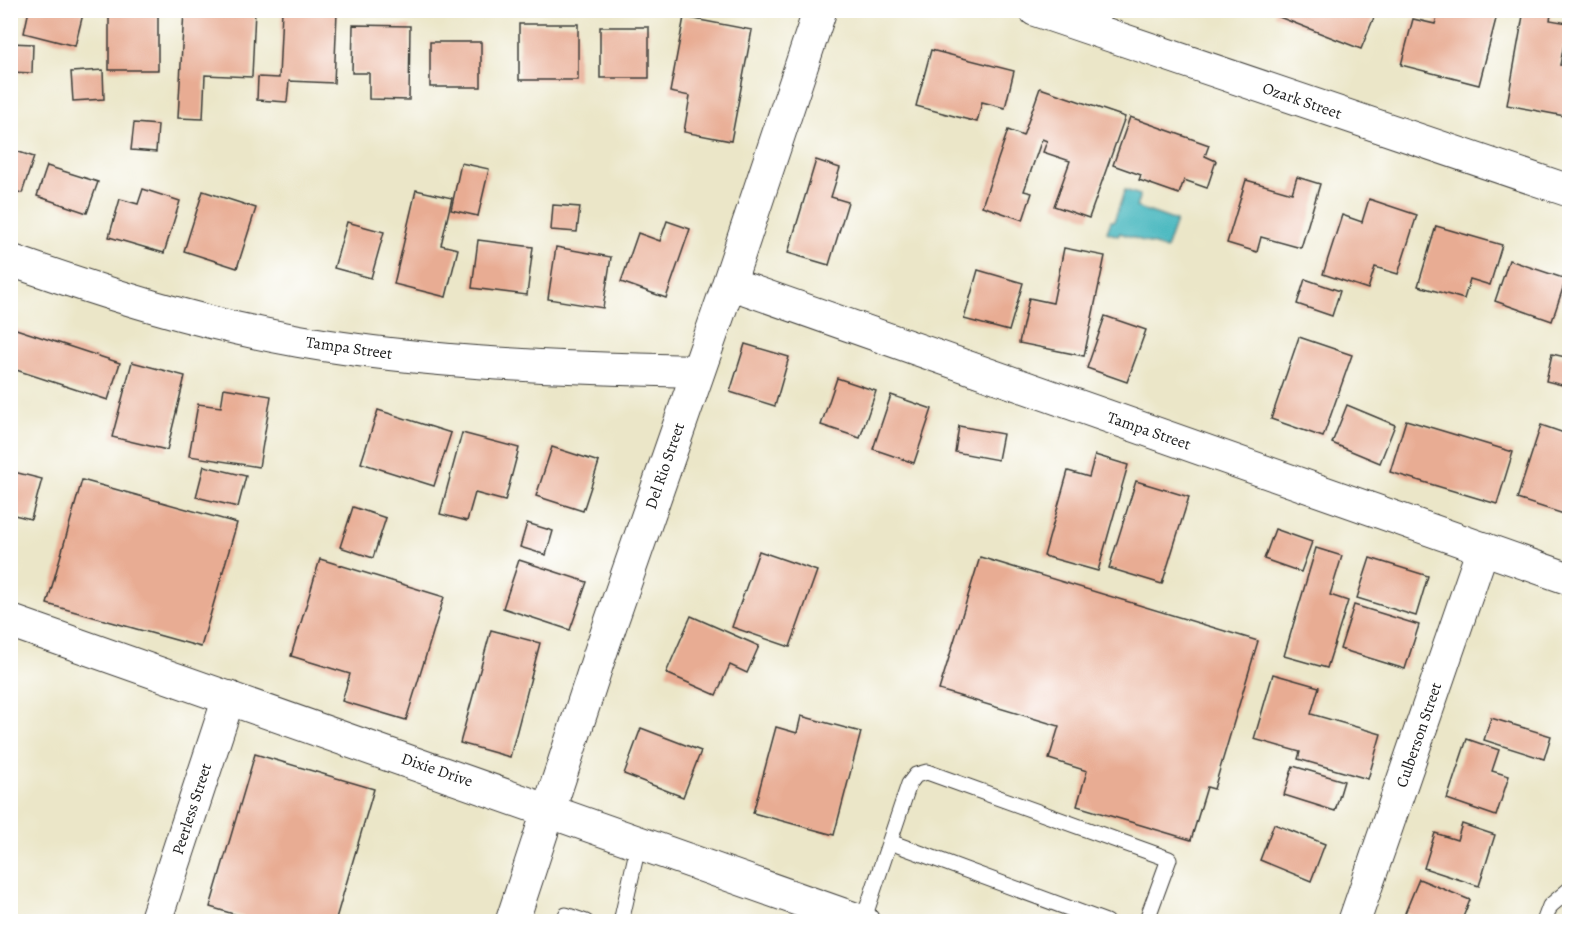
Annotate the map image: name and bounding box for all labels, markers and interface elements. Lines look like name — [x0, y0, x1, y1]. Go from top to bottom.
street label: Ozark Street — [1259, 77, 1345, 125]
street label: Tampa Street — [304, 331, 394, 365]
street label: Tampa Street — [1104, 406, 1194, 456]
street label: Del Rio Street — [640, 420, 690, 512]
street label: Culberson Street — [1391, 680, 1447, 790]
street label: Dixie Drive — [398, 748, 476, 792]
street label: Peerless Street — [167, 760, 217, 858]

